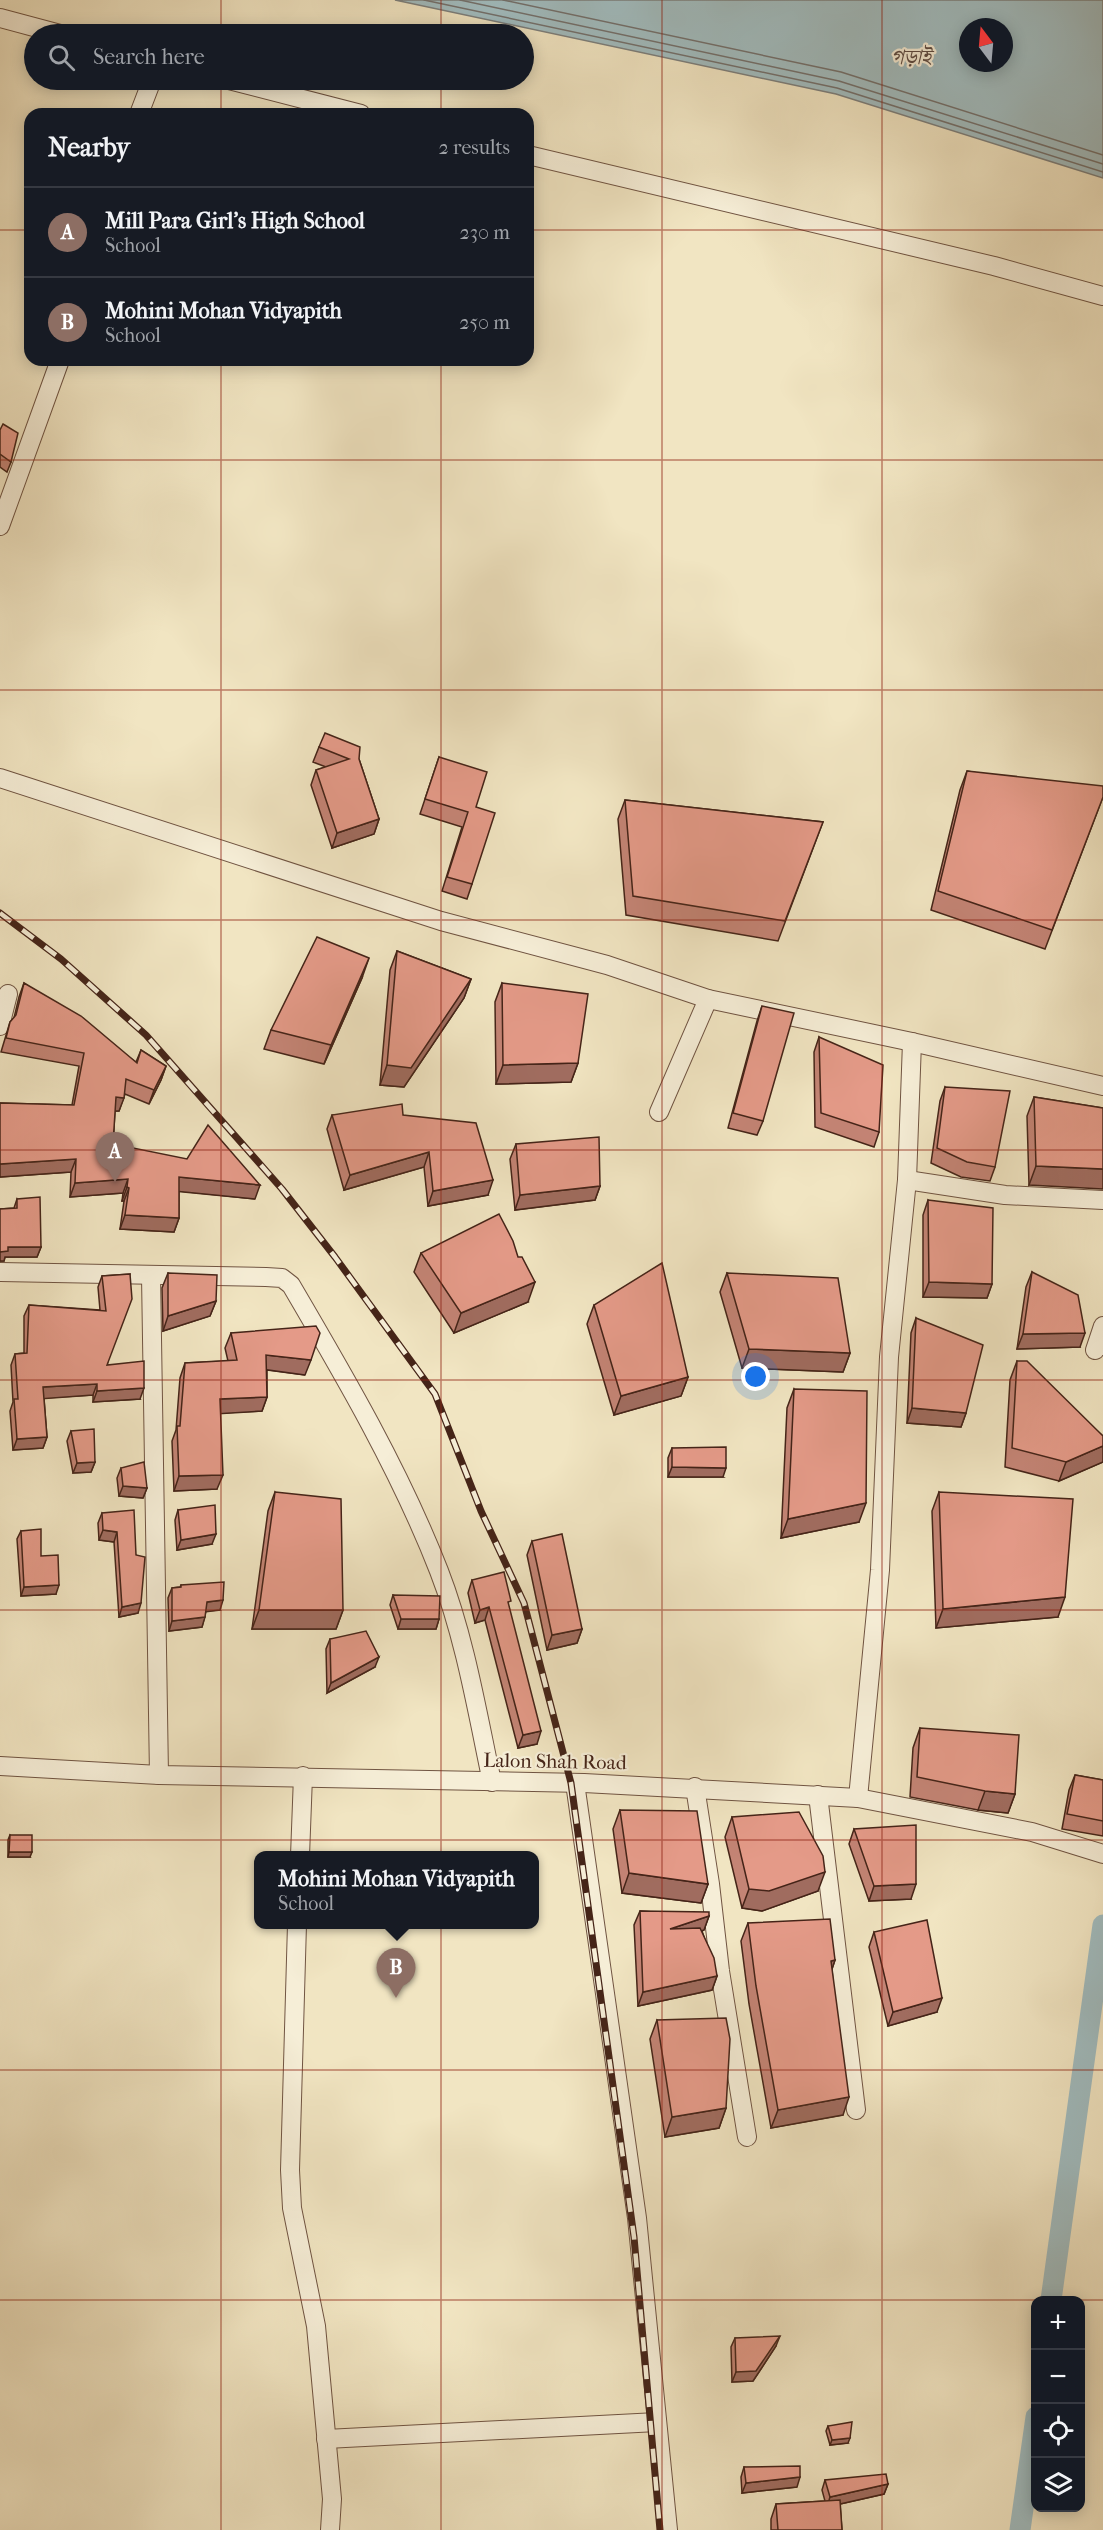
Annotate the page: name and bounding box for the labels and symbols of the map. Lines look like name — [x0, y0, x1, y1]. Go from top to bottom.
north arrow — [959, 18, 1013, 72]
water label: গড়াই — [891, 44, 935, 69]
pin: A — [96, 1132, 134, 1182]
your location — [741, 1362, 770, 1391]
street label: Lalon Shah Road — [483, 1749, 628, 1774]
pin: B — [376, 1948, 416, 1998]

